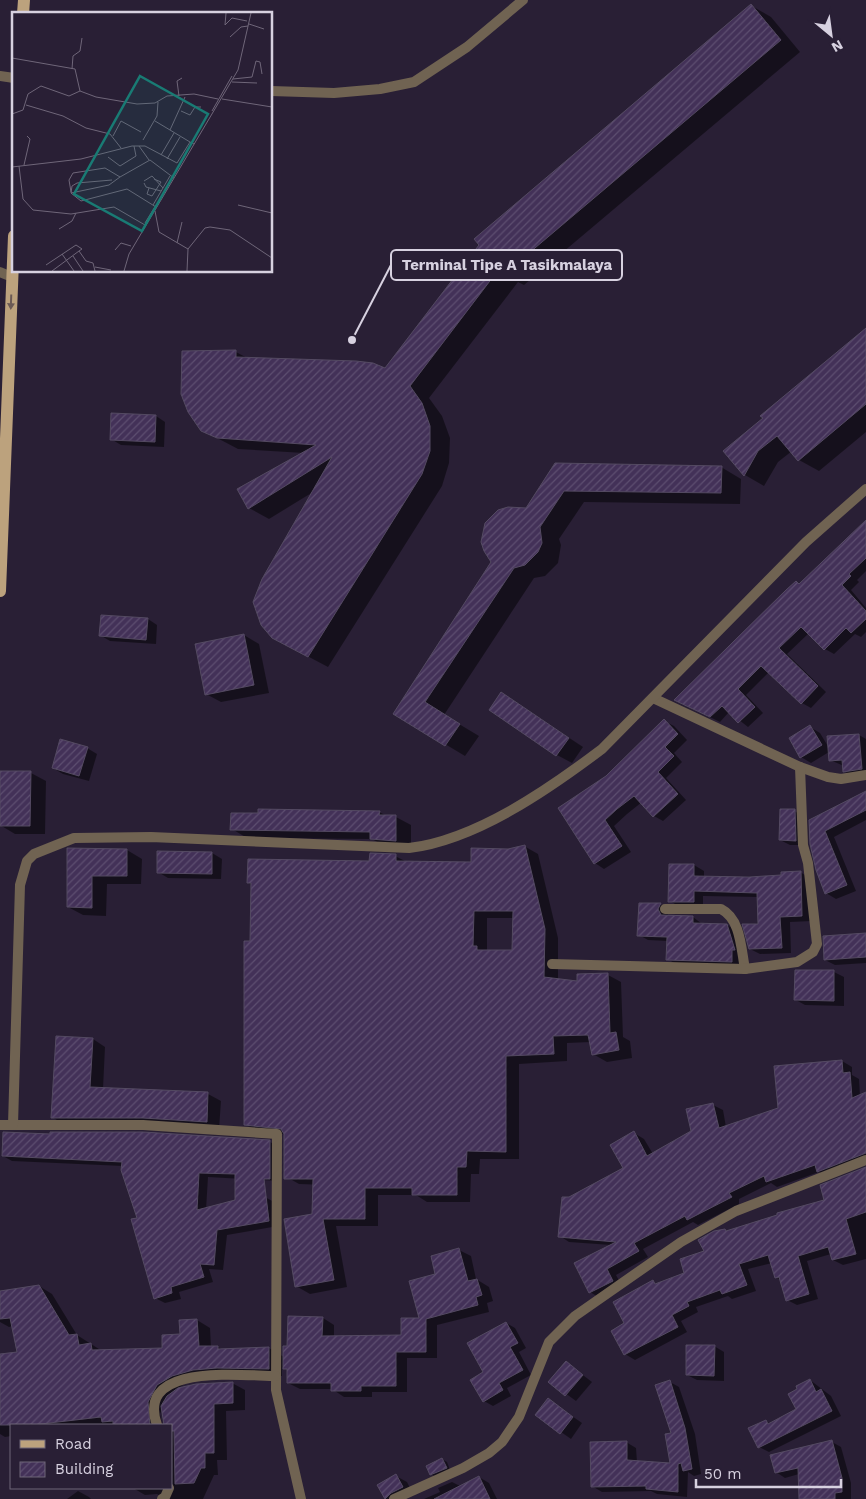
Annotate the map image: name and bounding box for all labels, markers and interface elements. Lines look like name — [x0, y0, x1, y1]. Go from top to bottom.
north arrow — [806, 10, 856, 60]
inset map — [12, 12, 272, 272]
text: N — [829, 37, 846, 56]
callout: Terminal Tipe A Tasikmalaya — [391, 250, 622, 280]
text: Terminal Tipe A Tasikmalaya — [402, 256, 613, 274]
one-way arrow — [7, 294, 15, 310]
legend — [10, 1424, 172, 1489]
text: Road — [55, 1435, 92, 1453]
scale bar — [696, 1456, 841, 1488]
text: Building — [55, 1460, 113, 1478]
text: 50 m — [704, 1465, 741, 1483]

